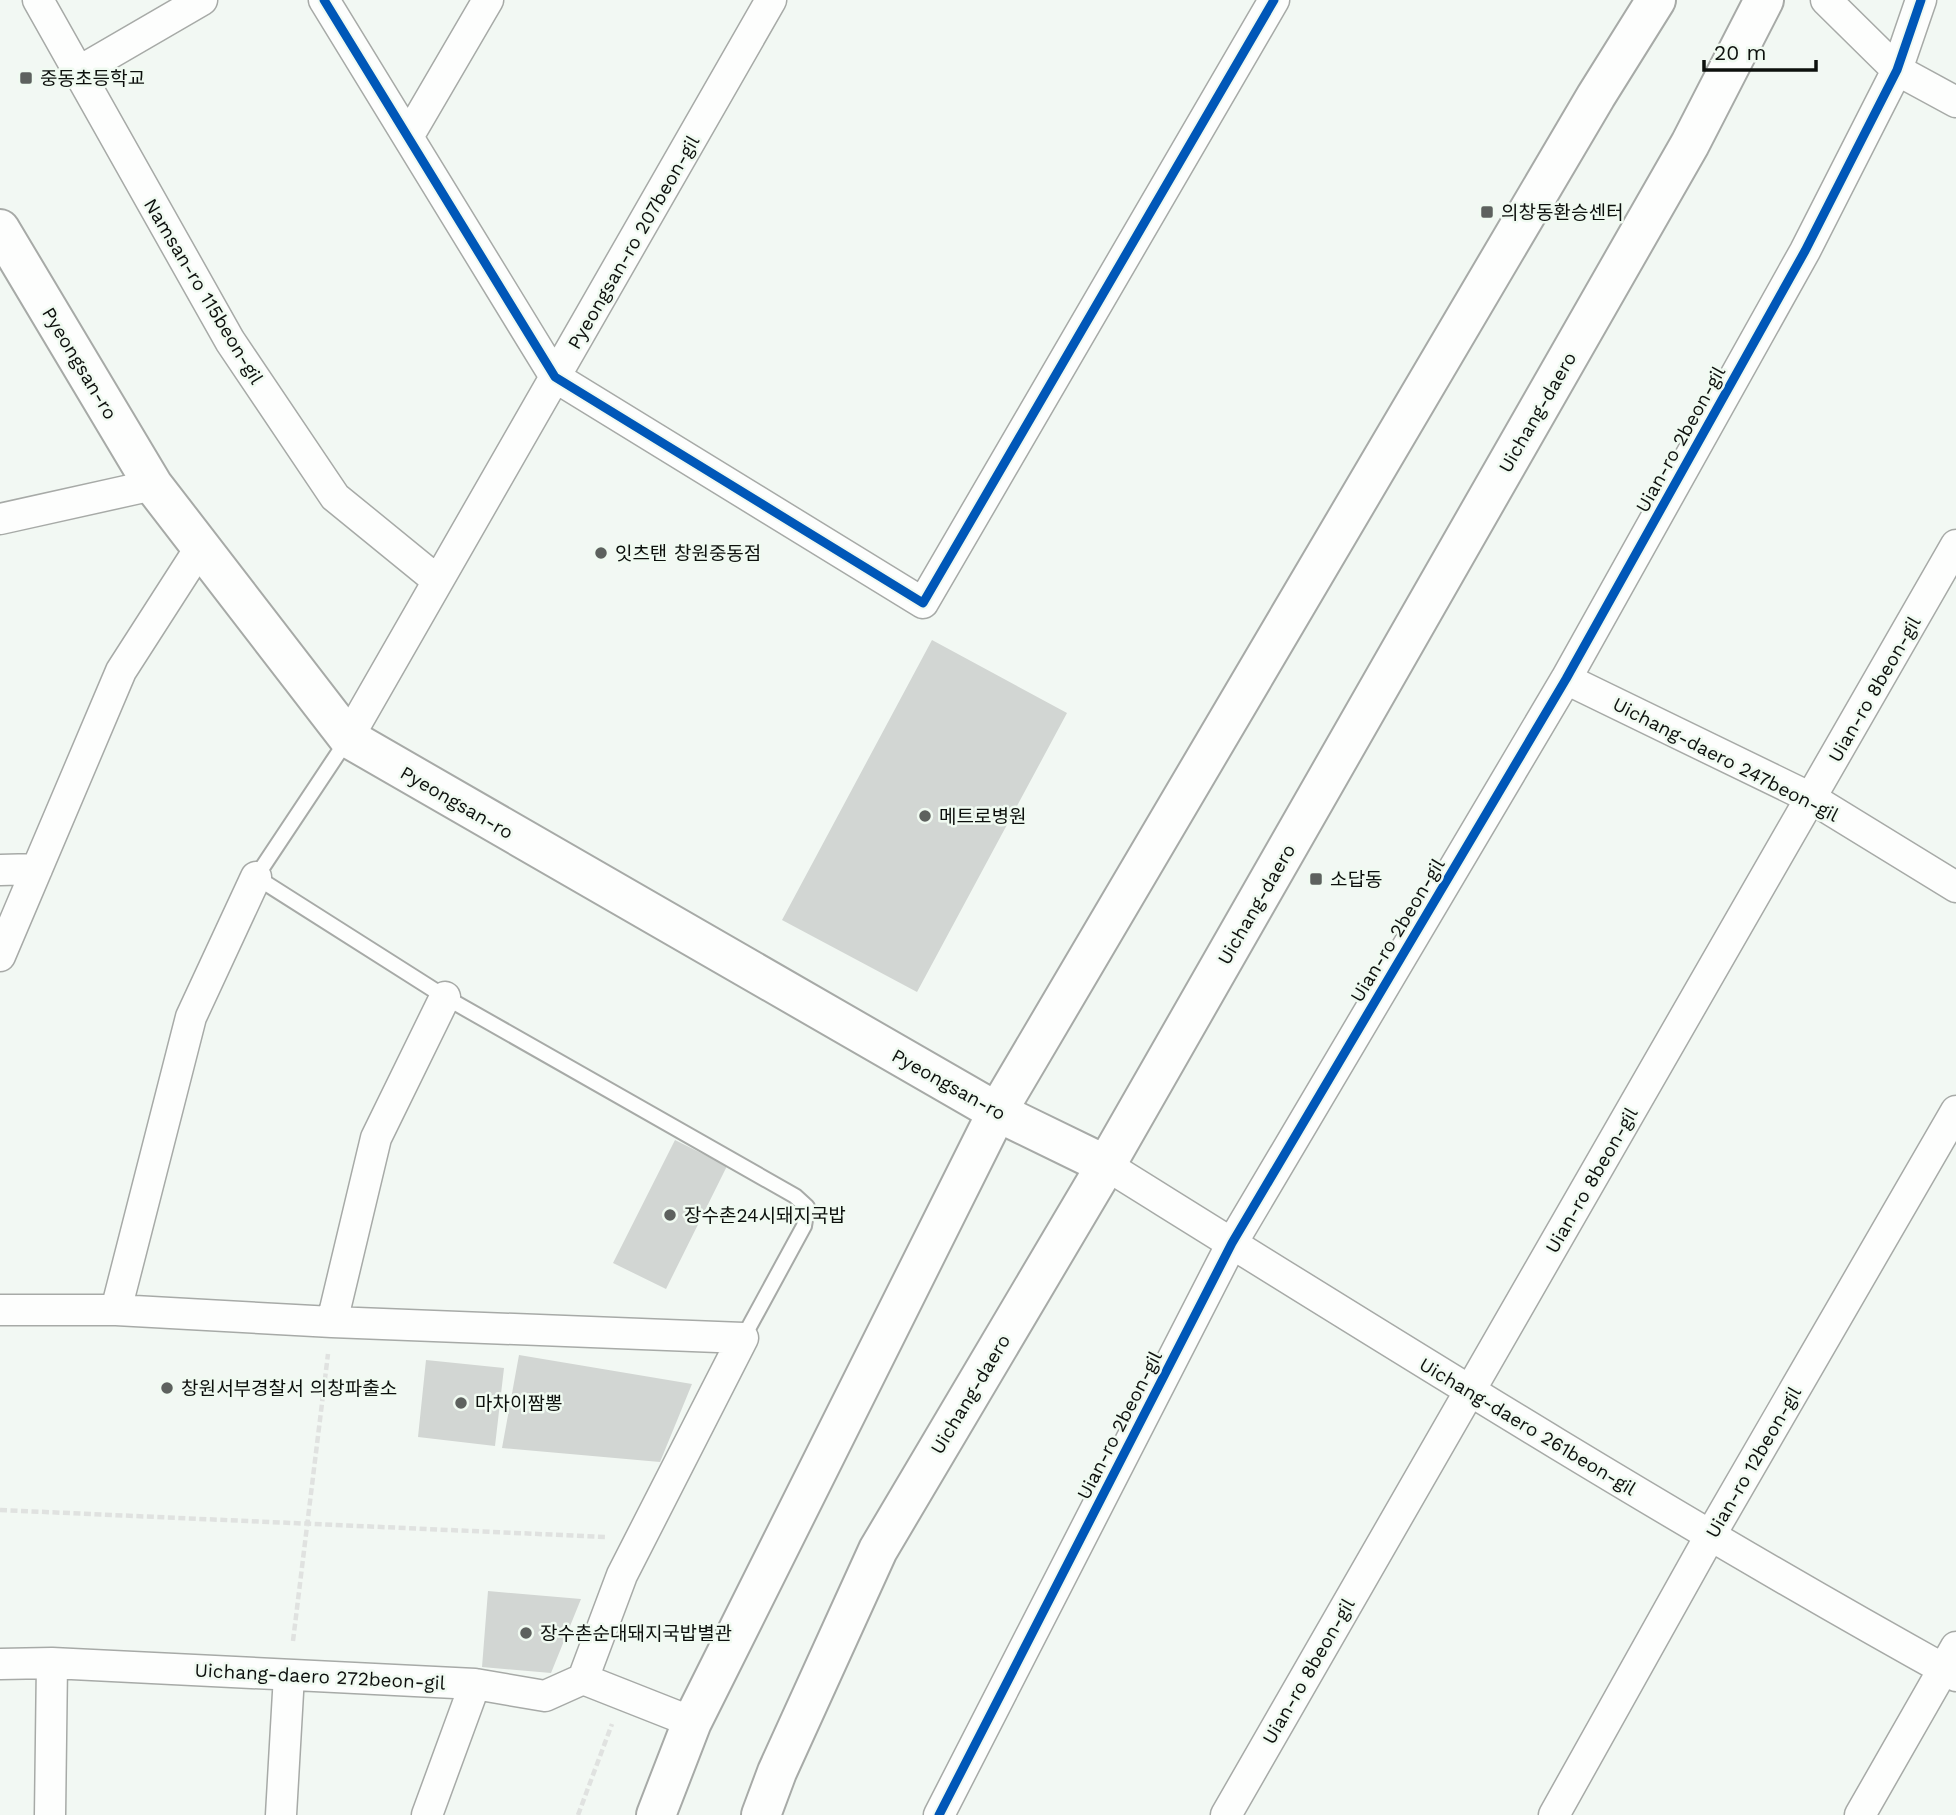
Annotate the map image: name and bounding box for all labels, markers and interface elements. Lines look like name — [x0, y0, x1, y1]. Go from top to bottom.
scale bar — [1704, 28, 1816, 72]
text: 20 m — [1714, 40, 1766, 65]
place label: 중동초등학교 — [40, 67, 145, 90]
marker: 중동초등학교 — [18, 70, 34, 86]
street label: Pyeongsan-ro 207beon-gil — [563, 131, 704, 353]
street label: Namsan-ro 115beon-gil — [139, 194, 268, 388]
place label: 의창동환승센터 — [1501, 201, 1623, 224]
marker: 의창동환승센터 — [1479, 204, 1495, 220]
street label: Pyeongsan-ro — [37, 303, 122, 423]
street label: Uichang-daero — [1494, 348, 1581, 477]
street label: Uian-ro 2beon-gil — [1631, 362, 1730, 516]
place label: 잇츠탠 창원중동점 — [615, 542, 761, 565]
marker: 잇츠탠 창원중동점 — [593, 545, 609, 561]
street label: Uian-ro 8beon-gil — [1823, 612, 1926, 766]
street label: Uichang-daero 247beon-gil — [1609, 692, 1843, 827]
street label: Pyeongsan-ro — [396, 761, 517, 844]
place label: 메트로병원 — [939, 805, 1026, 828]
marker: 메트로병원 — [917, 808, 933, 824]
street label: Uichang-daero — [1213, 840, 1300, 969]
street label: Uian-ro 2beon-gil — [1345, 854, 1450, 1006]
place label: 소답동 — [1330, 868, 1382, 891]
marker: 소답동 — [1308, 871, 1324, 887]
street label: Pyeongsan-ro — [888, 1044, 1010, 1125]
street label: Uian-ro 8beon-gil — [1540, 1103, 1643, 1257]
place label: 장수촌24시돼지국밥 — [684, 1204, 846, 1227]
marker: 장수촌24시돼지국밥 — [662, 1207, 678, 1223]
street label: Uichang-daero — [926, 1330, 1015, 1458]
street label: Uian-ro 2beon-gil — [1072, 1347, 1167, 1503]
street label: Uichang-daero 261beon-gil — [1415, 1352, 1640, 1500]
place label: 창원서부경찰서 의창파출소 — [181, 1377, 397, 1400]
marker: 창원서부경찰서 의창파출소 — [159, 1380, 175, 1396]
street label: Uian-ro 12beon-gil — [1701, 1382, 1806, 1542]
place label: 마차이짬뽕 — [475, 1392, 562, 1415]
marker: 마차이짬뽕 — [453, 1395, 469, 1411]
street label: Uian-ro 8beon-gil — [1257, 1594, 1360, 1748]
place label: 장수촌순대돼지국밥별관 — [540, 1622, 732, 1645]
marker: 장수촌순대돼지국밥별관 — [518, 1625, 534, 1641]
street label: Uichang-daero 272beon-gil — [194, 1658, 446, 1695]

